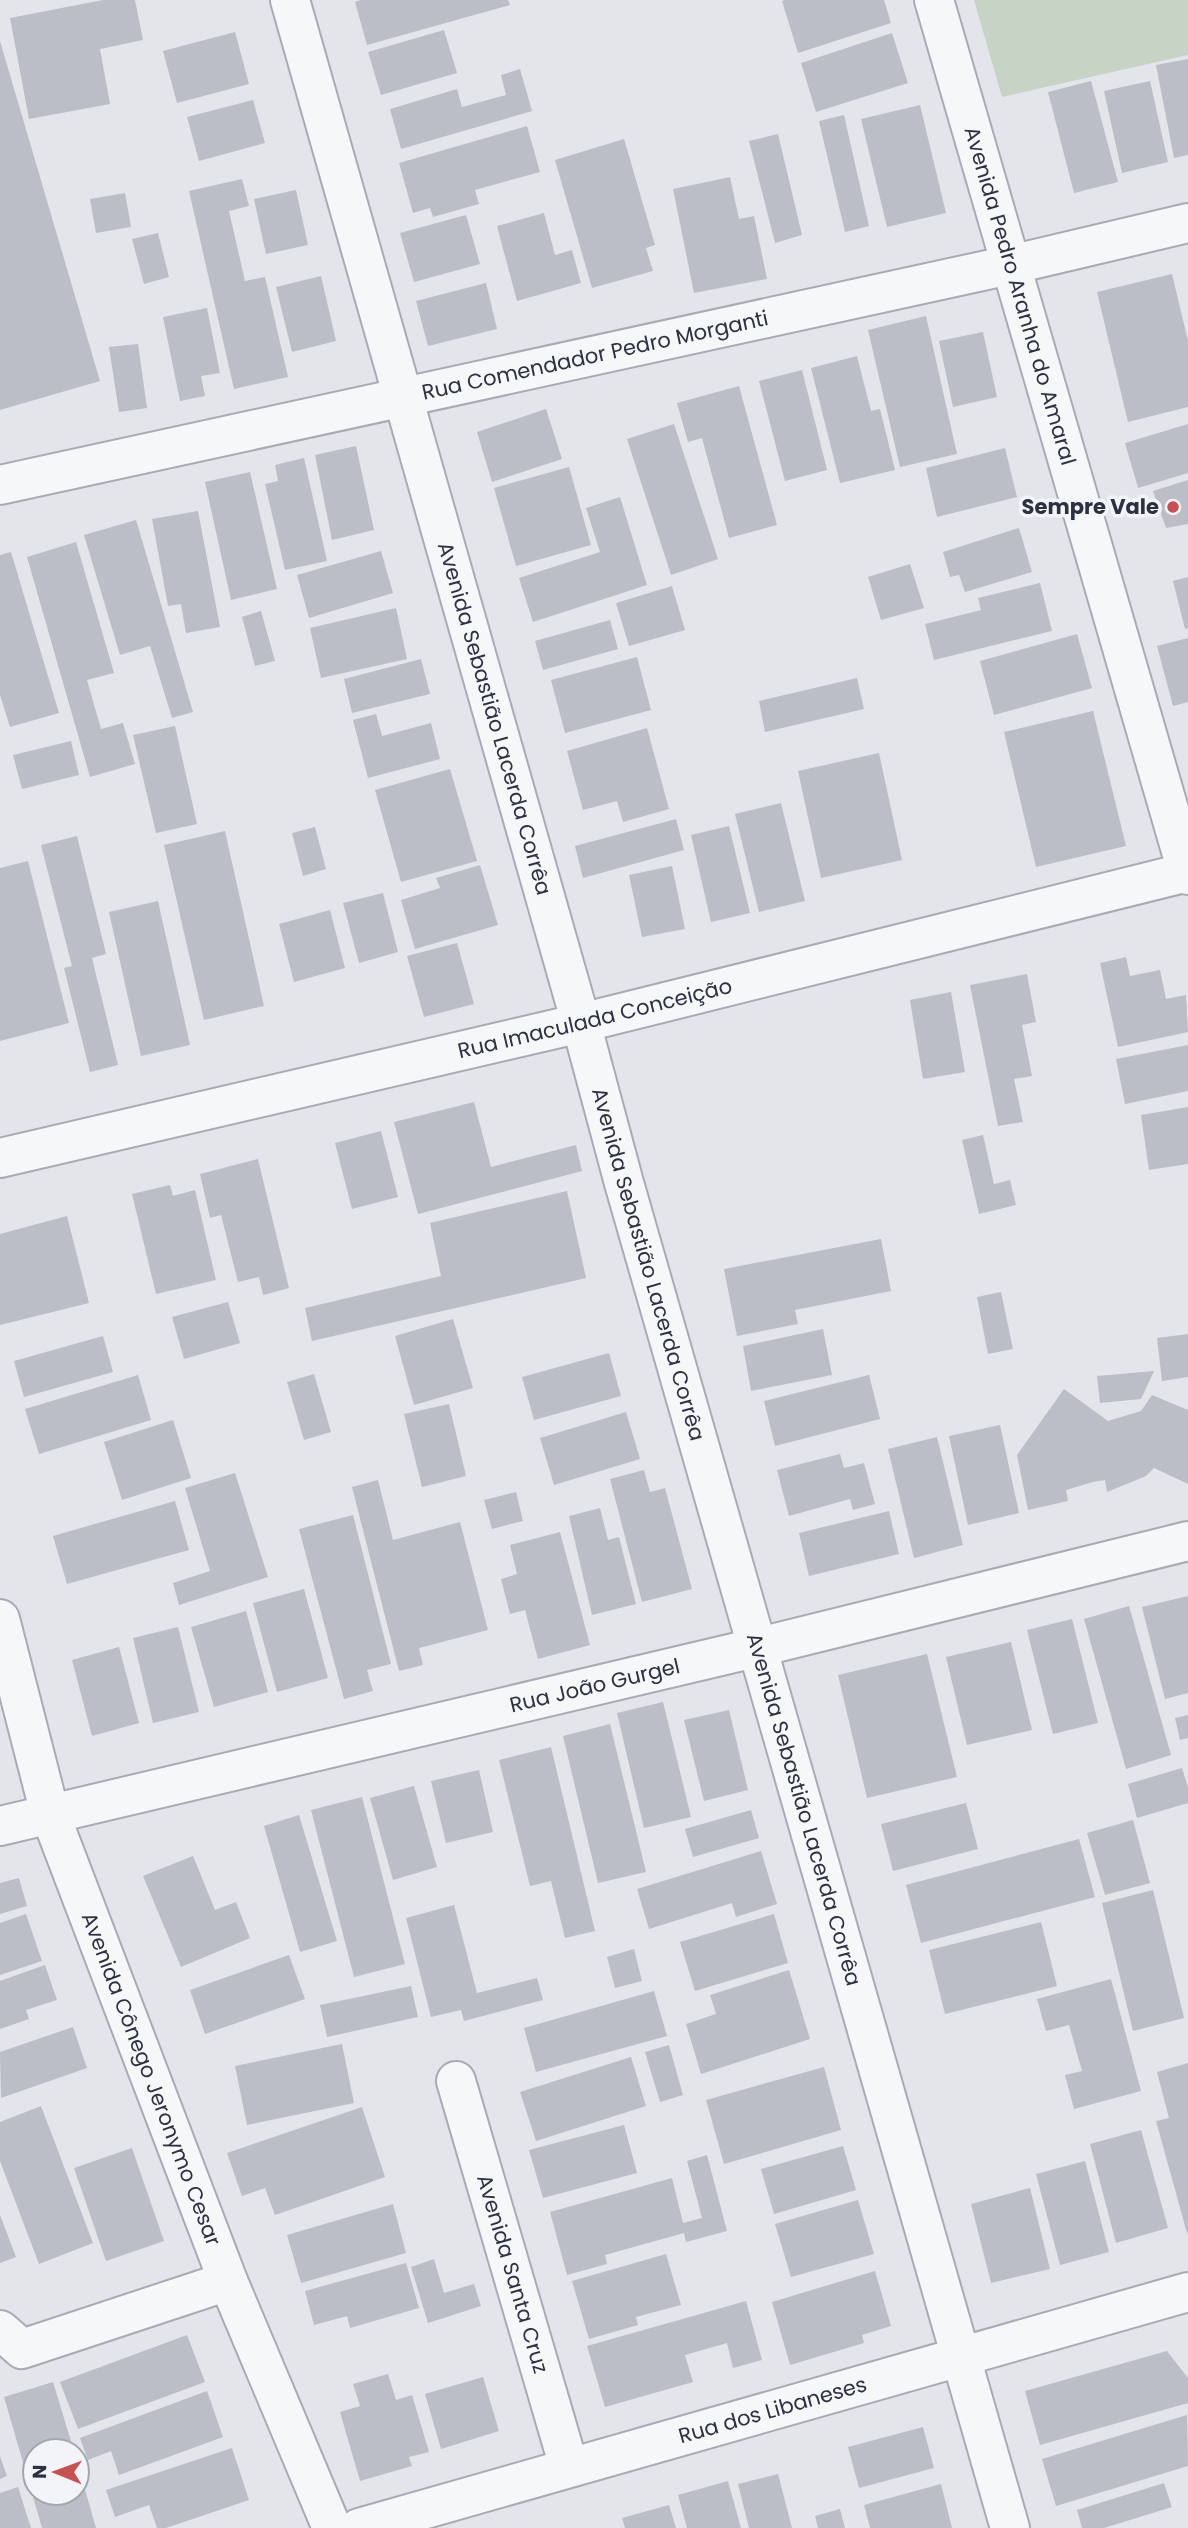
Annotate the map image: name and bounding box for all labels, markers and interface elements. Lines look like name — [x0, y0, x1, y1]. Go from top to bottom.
street label: Avenida Pedro Aranha do Amaral — [957, 123, 1083, 468]
street label: Rua Comendador Pedro Morganti — [419, 303, 771, 407]
place label: Sempre Vale — [1022, 492, 1159, 521]
marker: Sempre Vale — [1165, 499, 1181, 515]
street label: Avenida Sebastião Lacerda Corrêa — [431, 538, 559, 898]
street label: Rua Imaculada Conceição — [455, 971, 735, 1065]
street label: Avenida Sebastião Lacerda Corrêa — [585, 1084, 712, 1444]
street label: Avenida Sebastião Lacerda Corrêa — [740, 1629, 869, 1989]
street label: Rua João Gurgel — [507, 1651, 683, 1719]
street label: Avenida Cônego Jeronymo Cesar — [75, 1908, 228, 2250]
street label: Avenida Santa Cruz — [470, 2171, 556, 2377]
street label: Rua dos Libaneses — [675, 2369, 870, 2450]
north arrow — [21, 2437, 91, 2507]
text: N — [26, 2464, 53, 2479]

